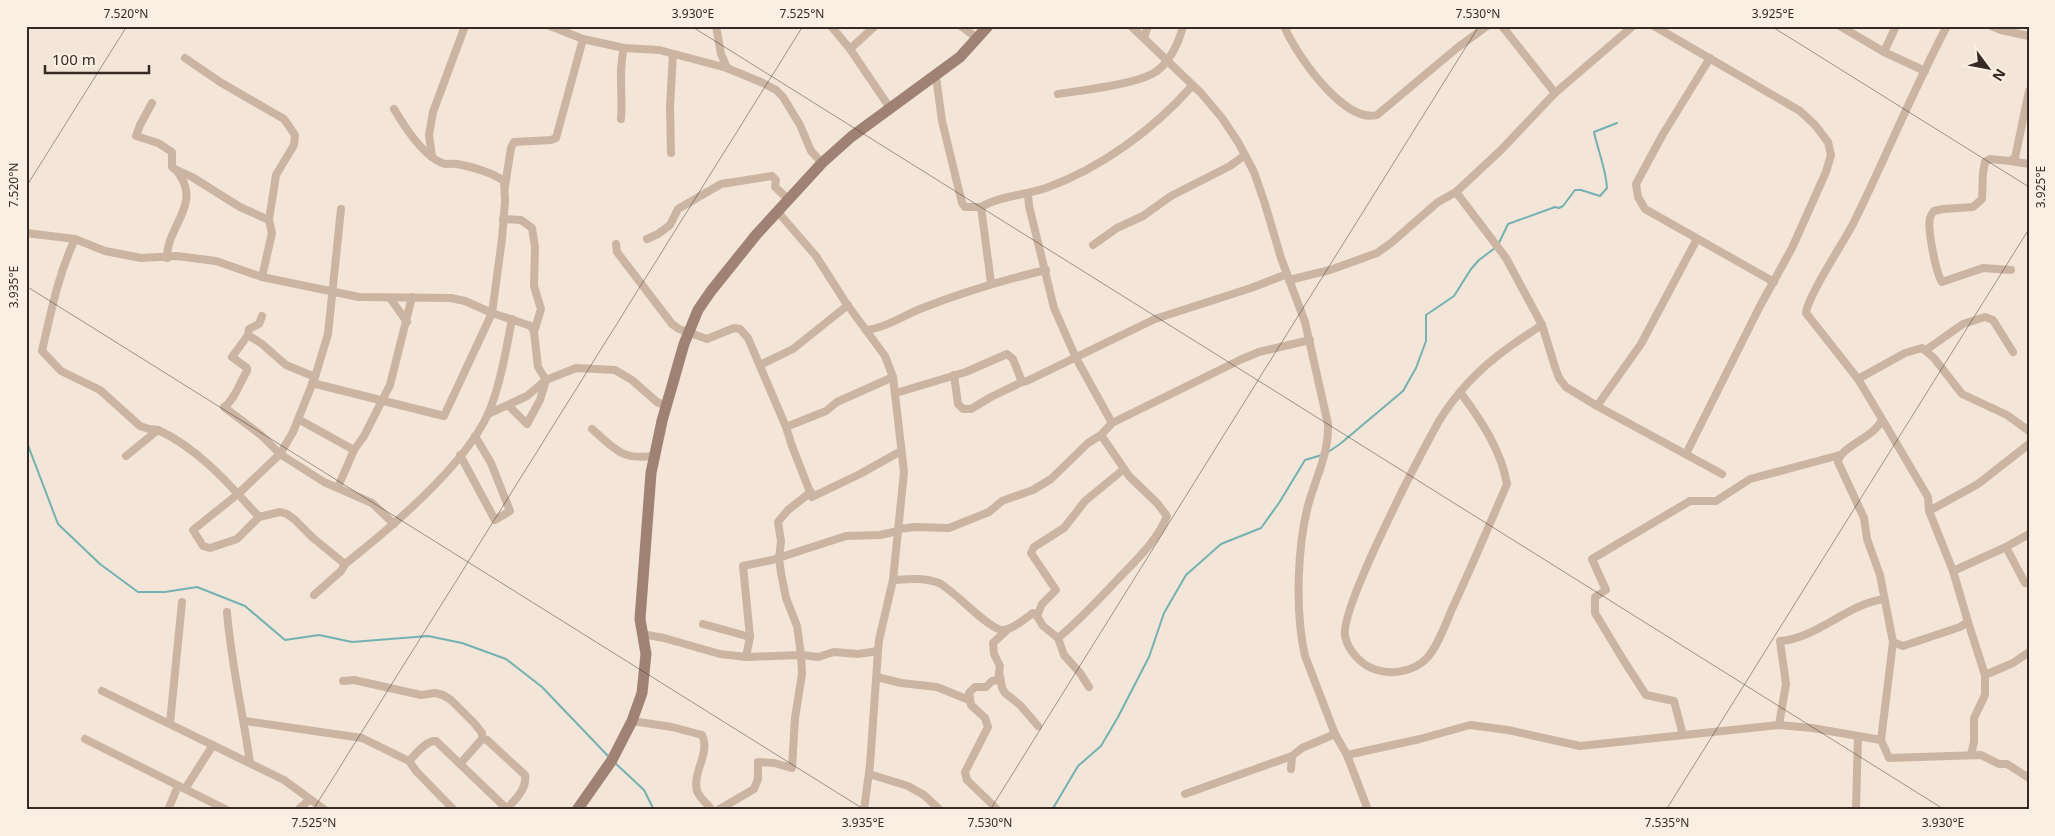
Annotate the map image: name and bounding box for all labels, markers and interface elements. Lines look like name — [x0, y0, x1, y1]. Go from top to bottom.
text: 7.520°N — [104, 5, 148, 22]
text: 3.930°E — [672, 5, 714, 22]
text: 7.525°N — [780, 5, 824, 22]
text: 7.530°N — [1456, 5, 1500, 22]
text: 3.925°E — [1752, 5, 1794, 22]
scale bar — [45, 42, 149, 74]
north arrow — [1962, 42, 2012, 92]
text: 100 m — [52, 49, 96, 69]
text: N — [1988, 65, 2011, 85]
text: 7.520°N — [5, 163, 22, 207]
text: 3.925°E — [2032, 166, 2049, 208]
text: 3.935°E — [5, 266, 22, 308]
text: 7.525°N — [292, 814, 336, 831]
text: 3.935°E — [842, 814, 884, 831]
text: 7.530°N — [968, 814, 1012, 831]
text: 7.535°N — [1645, 814, 1689, 831]
text: 3.930°E — [1922, 814, 1964, 831]

